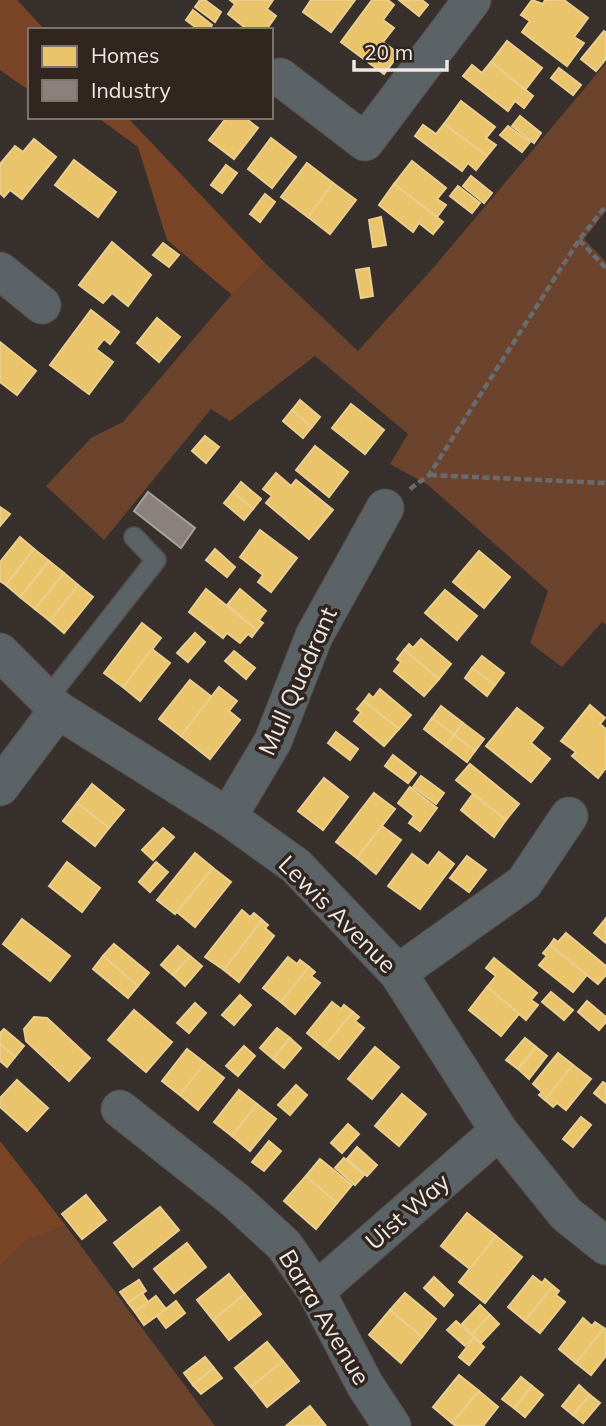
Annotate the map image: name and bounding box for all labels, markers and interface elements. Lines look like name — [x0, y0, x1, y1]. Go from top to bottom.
legend — [28, 28, 273, 119]
scale bar — [354, 28, 447, 72]
text: 20 m — [364, 39, 413, 65]
text: Homes — [91, 42, 159, 68]
text: Industry — [91, 77, 171, 103]
street label: Mull Quadrant — [251, 602, 343, 760]
street label: Lewis Avenue — [273, 849, 403, 979]
street label: Uist Way — [359, 1166, 456, 1256]
street label: Barra Avenue — [273, 1244, 377, 1390]

